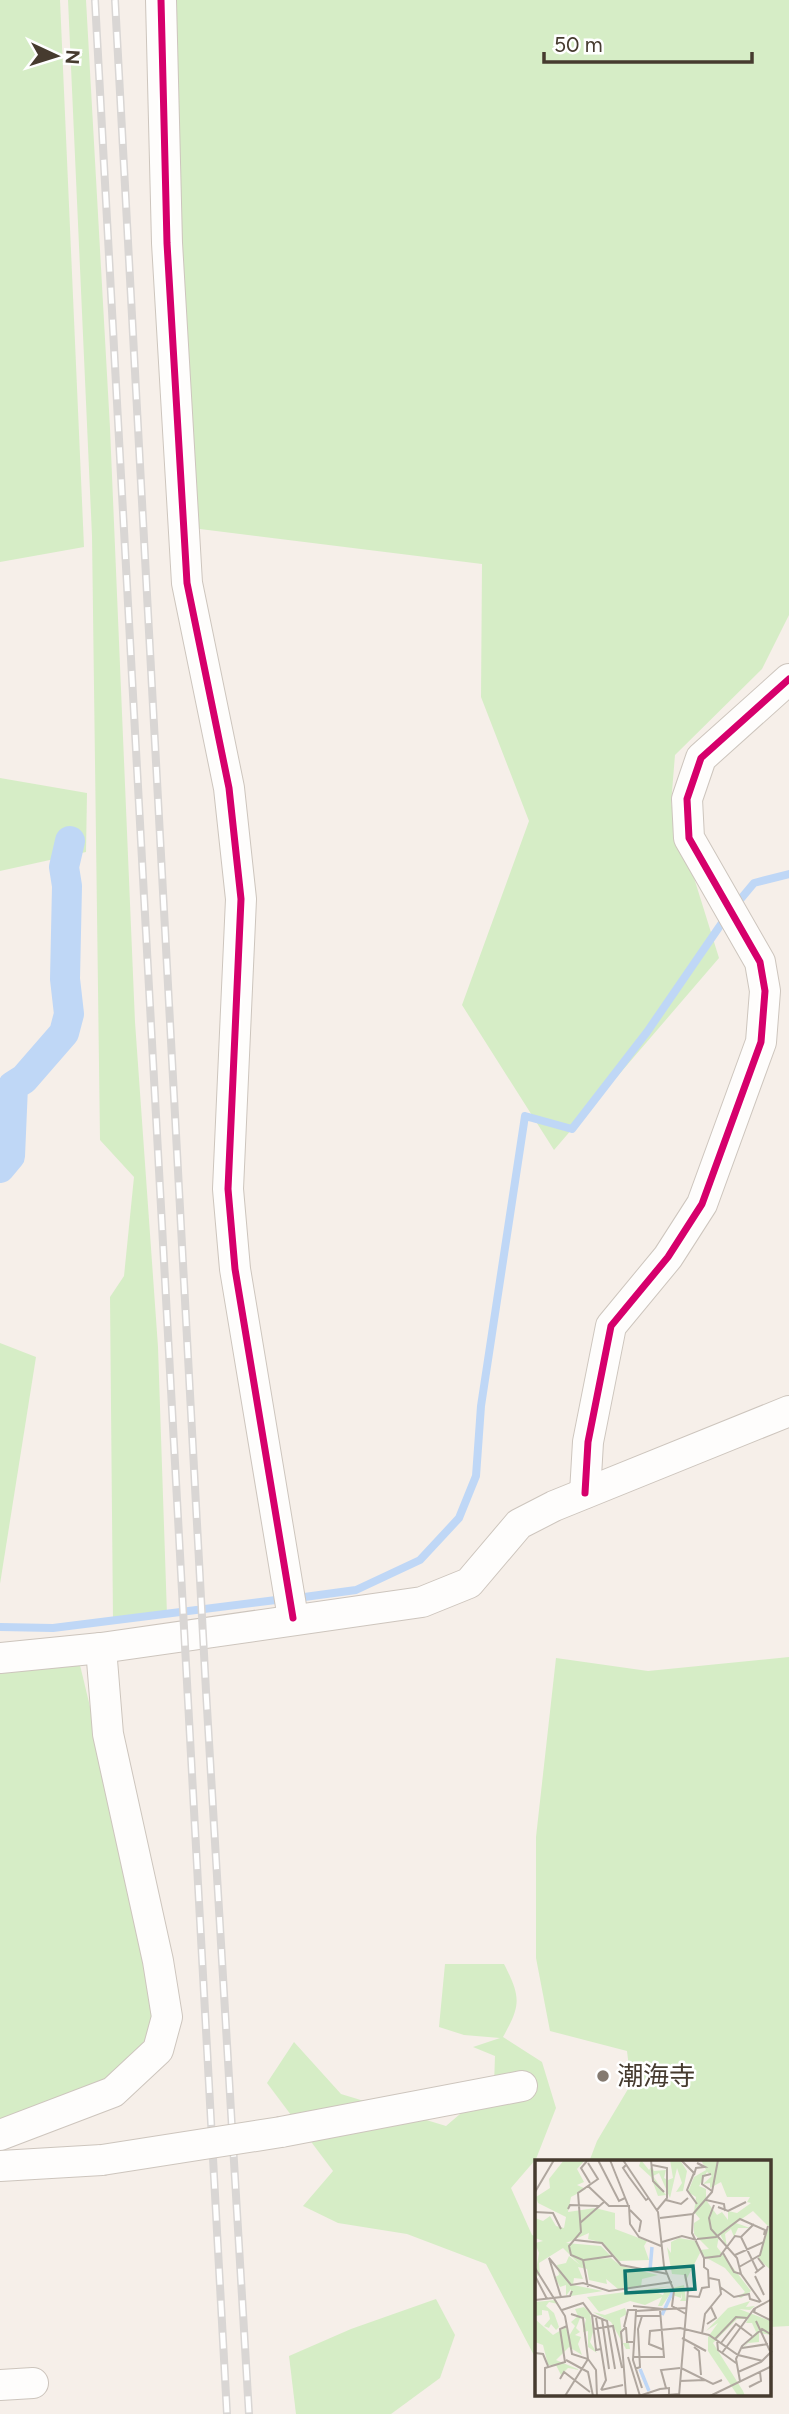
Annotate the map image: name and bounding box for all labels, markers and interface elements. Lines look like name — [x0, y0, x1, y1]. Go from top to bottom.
north arrow — [21, 21, 91, 91]
scale bar — [544, 21, 752, 65]
text: 50 m — [554, 32, 603, 57]
text: N — [60, 49, 84, 65]
place label: 潮海寺 — [617, 2060, 695, 2092]
marker: 潮海寺 — [595, 2068, 611, 2084]
inset map — [535, 2160, 772, 2396]

